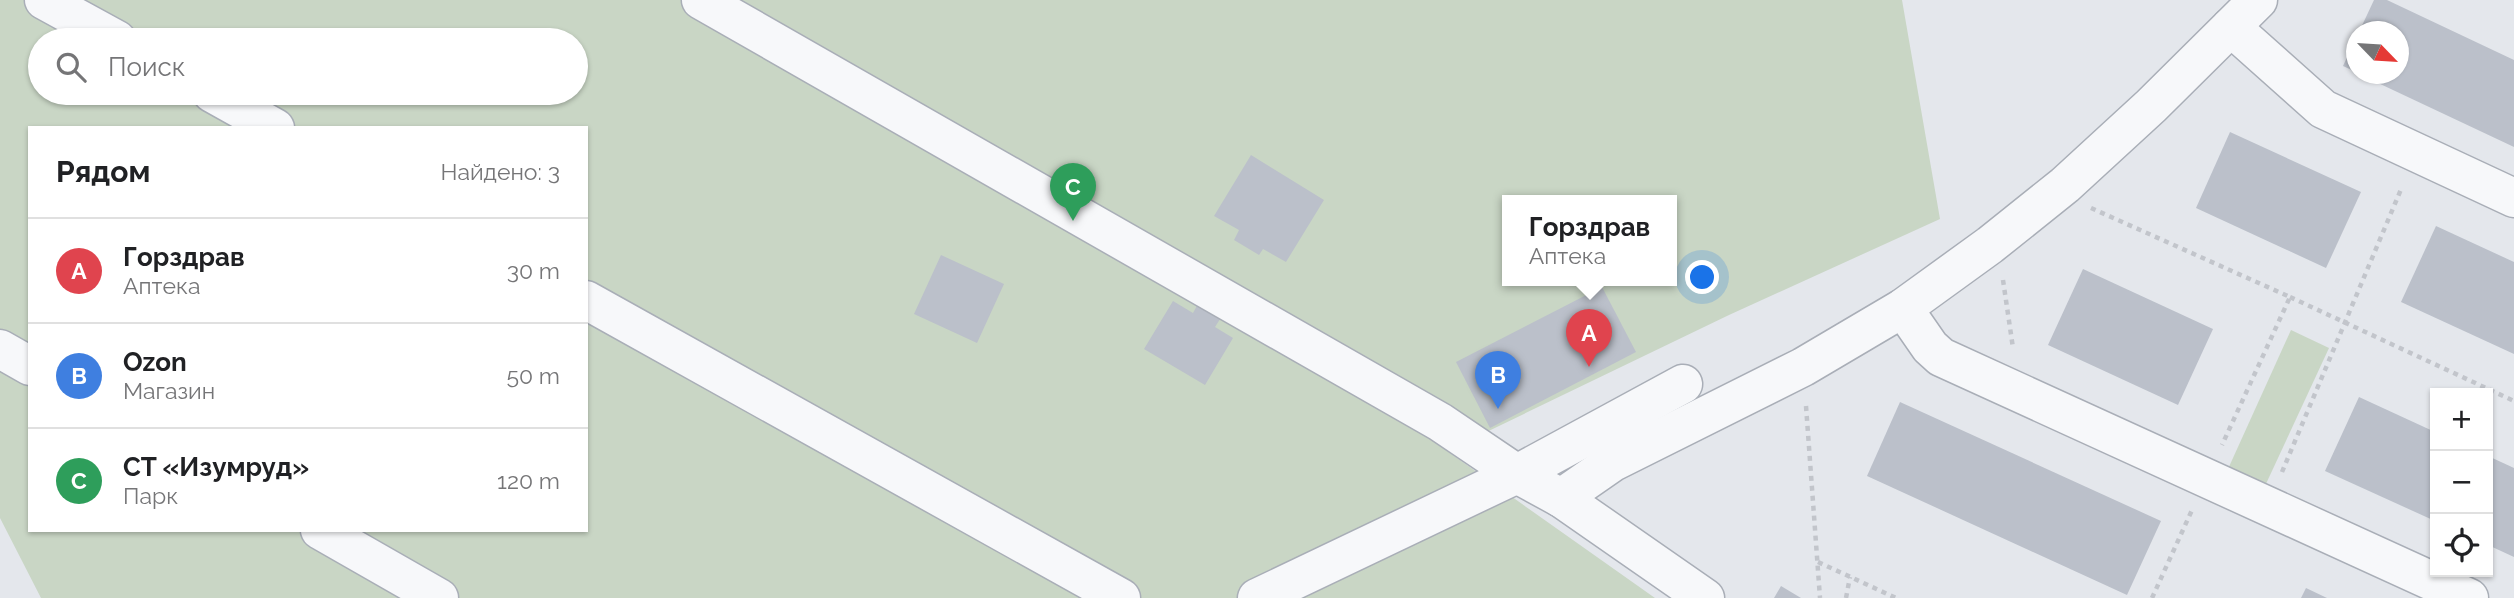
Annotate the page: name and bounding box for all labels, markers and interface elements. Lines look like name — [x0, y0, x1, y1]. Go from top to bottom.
north arrow — [2346, 21, 2409, 84]
search box — [28, 28, 588, 105]
icon: search — [52, 48, 90, 86]
text: Поиск — [108, 52, 185, 82]
text: Рядом — [56, 154, 150, 189]
text: Найдено: 3 — [441, 158, 560, 185]
pin: C — [1050, 163, 1096, 221]
popup — [1502, 195, 1677, 286]
text: Горздрав — [1529, 212, 1650, 242]
text: Горздрав — [123, 242, 245, 272]
text: Аптека — [1529, 242, 1606, 269]
text: A — [71, 257, 87, 284]
text: 30 m — [507, 257, 560, 284]
your location — [1685, 260, 1719, 294]
text: Аптека — [123, 272, 201, 299]
pin: A — [1566, 309, 1612, 367]
text: Ozon — [123, 347, 187, 377]
pin: B — [1475, 351, 1521, 409]
text: B — [71, 362, 87, 389]
text: 50 m — [506, 362, 560, 389]
text: Магазин — [123, 377, 215, 404]
map controls — [2430, 388, 2493, 577]
button: + — [2430, 388, 2493, 451]
button: − — [2430, 451, 2493, 514]
text: СТ «Изумруд» — [123, 452, 309, 482]
text: C — [71, 467, 87, 494]
text: 120 m — [497, 467, 560, 494]
text: Парк — [123, 482, 178, 509]
button: locate — [2430, 514, 2493, 577]

